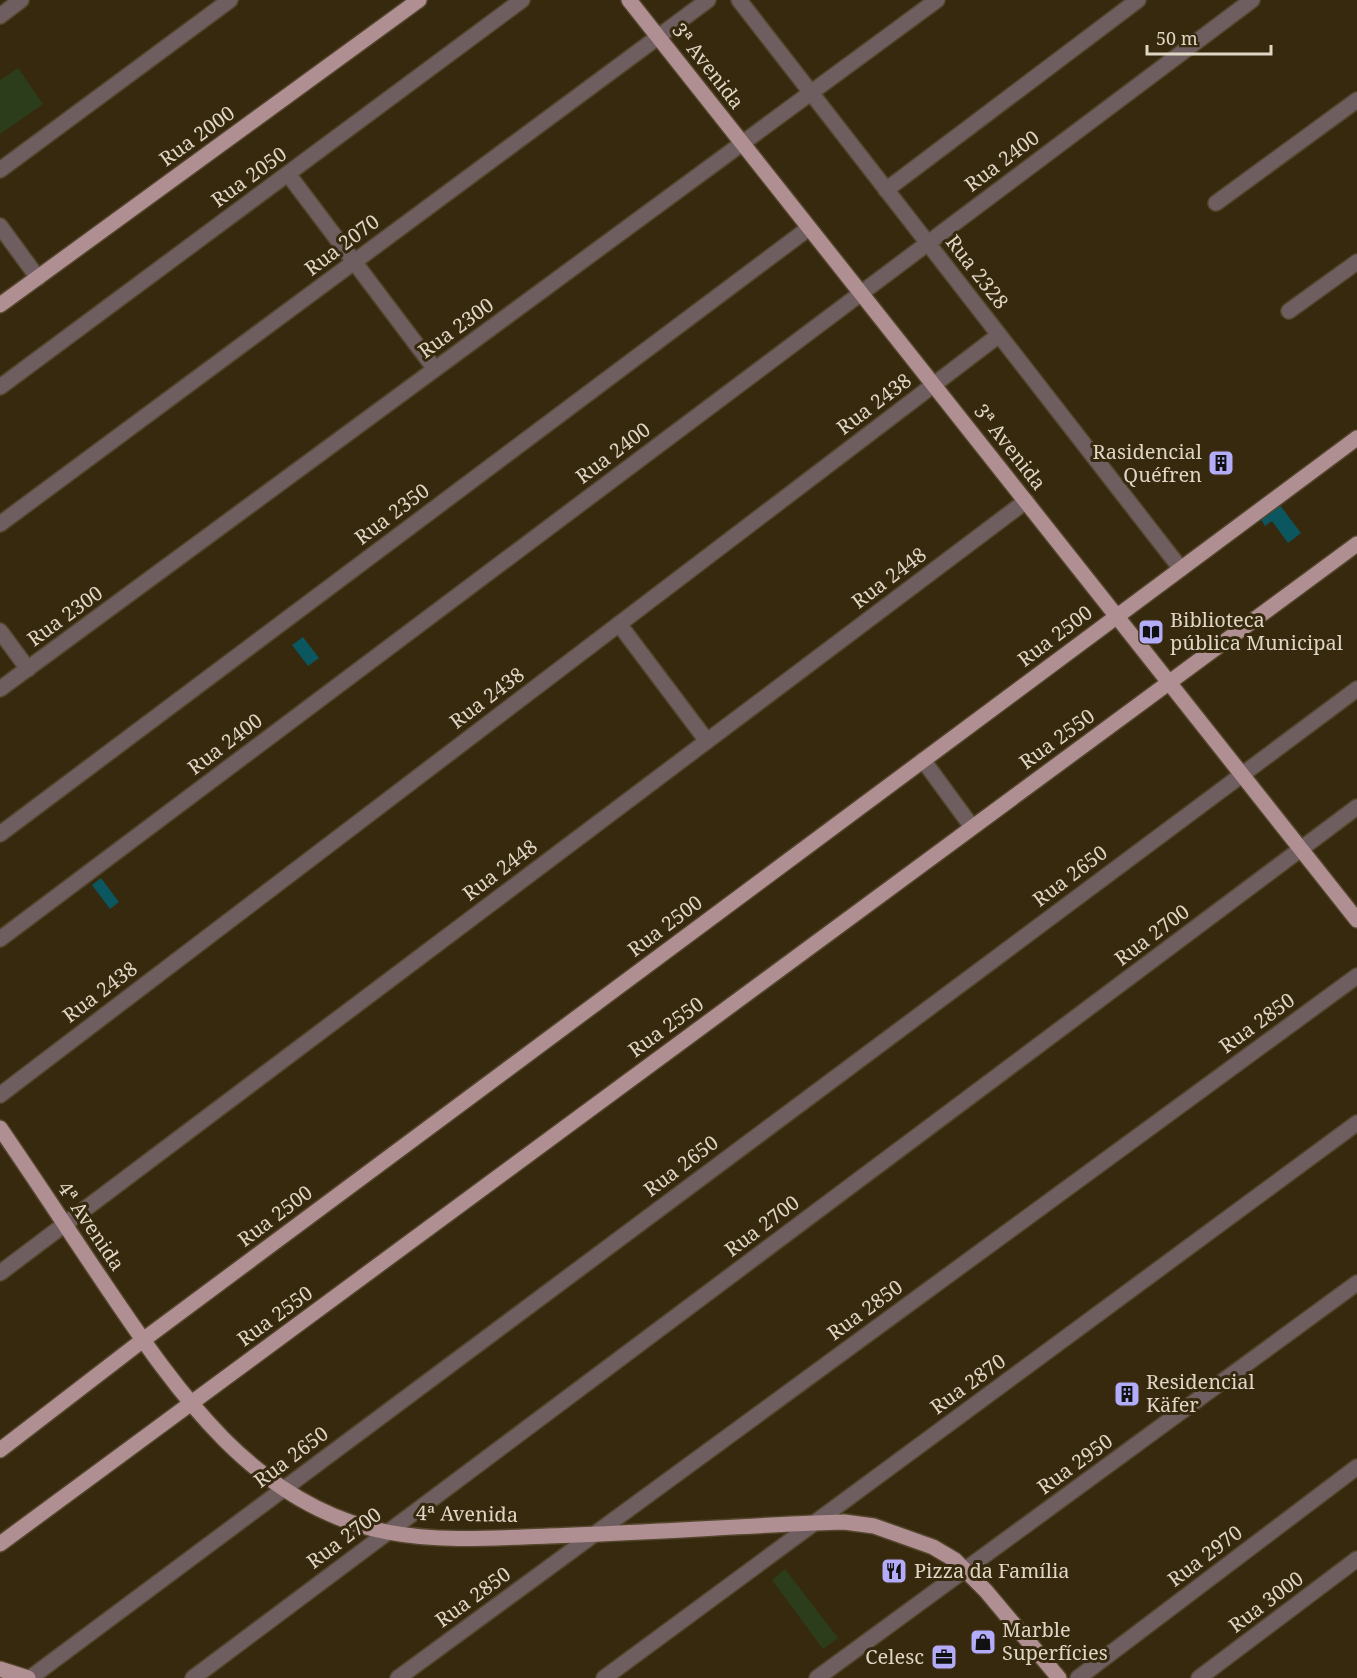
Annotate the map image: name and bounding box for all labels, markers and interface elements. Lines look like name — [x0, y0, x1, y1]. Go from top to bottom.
street label: 3ª Avenida — [666, 17, 750, 114]
scale bar — [1147, 18, 1272, 56]
text: 50 m — [1156, 26, 1198, 50]
street label: Rua 2000 — [154, 99, 240, 172]
street label: Rua 2400 — [959, 124, 1045, 198]
street label: Rua 2050 — [206, 140, 292, 213]
street label: Rua 2070 — [299, 208, 385, 282]
street label: Rua 2328 — [940, 229, 1015, 314]
street label: Rua 2300 — [413, 291, 499, 364]
street label: Rua 2438 — [831, 367, 917, 441]
street label: 3ª Avenida — [968, 398, 1052, 495]
street label: Rua 2400 — [570, 416, 656, 490]
place label: Rasidencial Quéfren — [1093, 438, 1202, 488]
building icon: Rasidencial Quéfren — [1206, 448, 1236, 478]
street label: Rua 2350 — [349, 477, 435, 551]
street label: Rua 2448 — [846, 541, 932, 615]
street label: Rua 2300 — [22, 579, 108, 652]
street label: Rua 2500 — [1012, 599, 1098, 673]
place label: Biblioteca pública Municipal — [1170, 606, 1343, 656]
library icon: Biblioteca pública Municipal — [1136, 617, 1166, 647]
street label: Rua 2438 — [444, 661, 530, 735]
street label: Rua 2550 — [1014, 702, 1100, 775]
street label: Rua 2400 — [182, 707, 268, 781]
street label: Rua 2448 — [457, 833, 543, 907]
street label: Rua 2650 — [1027, 839, 1113, 913]
street label: Rua 2500 — [622, 889, 708, 963]
street label: Rua 2700 — [1109, 898, 1195, 972]
street label: Rua 2438 — [57, 955, 143, 1029]
street label: Rua 2850 — [1214, 986, 1300, 1059]
street label: Rua 2550 — [623, 990, 709, 1063]
street label: Rua 2650 — [638, 1129, 724, 1203]
street label: 4ª Avenida — [52, 1176, 131, 1276]
street label: Rua 2500 — [232, 1179, 318, 1253]
street label: Rua 2700 — [719, 1189, 805, 1263]
street label: Rua 2850 — [822, 1273, 908, 1346]
street label: Rua 2550 — [232, 1279, 318, 1352]
street label: Rua 2870 — [925, 1347, 1011, 1420]
place label: Residencial Käfer — [1146, 1368, 1255, 1418]
building icon: Residencial Käfer — [1112, 1379, 1142, 1409]
street label: Rua 2650 — [248, 1420, 334, 1494]
street label: Rua 2950 — [1032, 1427, 1118, 1500]
street label: 4ª Avenida — [416, 1499, 518, 1528]
street label: Rua 2700 — [301, 1501, 387, 1575]
street label: Rua 2970 — [1162, 1519, 1248, 1593]
restaurant icon: Pizza da Família — [879, 1556, 909, 1586]
place label: Pizza da Família — [914, 1557, 1070, 1584]
street label: Rua 2850 — [430, 1560, 516, 1633]
street label: Rua 3000 — [1223, 1565, 1309, 1639]
place label: Marble Superfícies — [1002, 1616, 1108, 1666]
shop icon: Marble Superfícies — [968, 1627, 998, 1657]
office icon: Celesc — [929, 1642, 959, 1672]
place label: Celesc — [865, 1643, 924, 1670]

